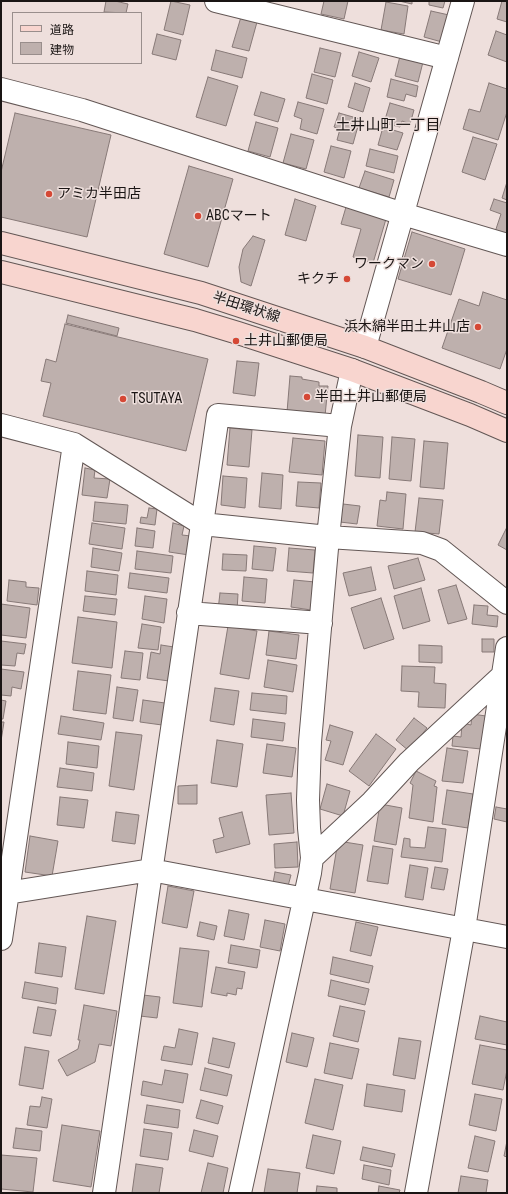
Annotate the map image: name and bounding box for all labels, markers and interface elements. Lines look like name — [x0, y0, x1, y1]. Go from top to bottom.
legend — [12, 12, 142, 64]
text: 道路 — [50, 23, 74, 37]
text: 建物 — [50, 43, 74, 57]
district label: 土井山町一丁目 — [336, 117, 440, 135]
place label: アミカ半田店 — [57, 186, 141, 202]
marker: アミカ半田店 — [44, 189, 54, 199]
place label: ABCマート — [206, 208, 272, 224]
marker: ABCマート — [193, 211, 203, 221]
place label: ワークマン — [354, 256, 424, 272]
marker: ワークマン — [427, 259, 437, 269]
place label: キクチ — [297, 271, 339, 287]
marker: キクチ — [342, 274, 352, 284]
street label: 半田環状線 — [210, 289, 282, 327]
place label: 浜木綿半田土井山店 — [344, 319, 470, 335]
marker: 浜木綿半田土井山店 — [473, 322, 483, 332]
place label: 土井山郵便局 — [244, 333, 328, 349]
marker: 土井山郵便局 — [231, 336, 241, 346]
place label: 半田土井山郵便局 — [315, 389, 427, 405]
place label: TSUTAYA — [131, 391, 182, 407]
marker: 半田土井山郵便局 — [302, 392, 312, 402]
marker: TSUTAYA — [118, 394, 128, 404]

